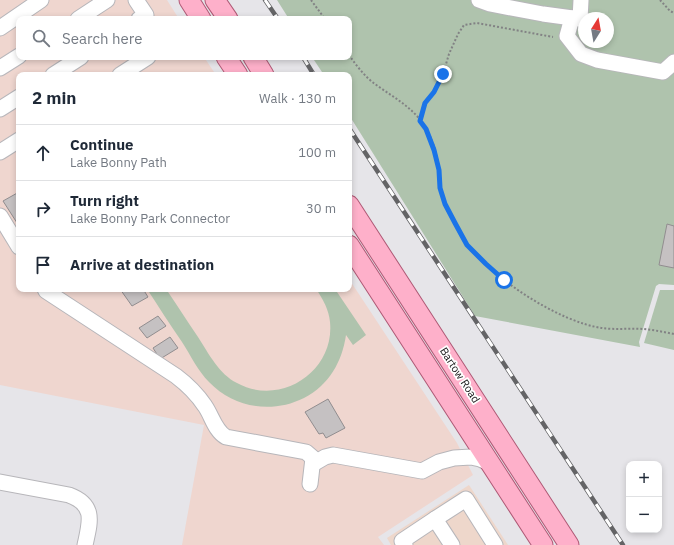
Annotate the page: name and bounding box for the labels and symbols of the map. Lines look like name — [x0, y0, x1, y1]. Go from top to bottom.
north arrow — [578, 12, 614, 48]
route end — [434, 65, 452, 83]
route start — [495, 271, 513, 289]
street label: Bartow Road — [437, 345, 483, 405]

